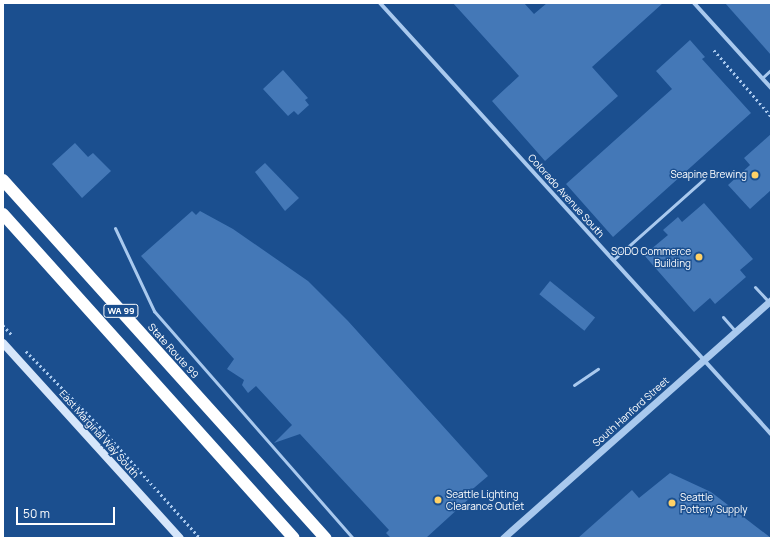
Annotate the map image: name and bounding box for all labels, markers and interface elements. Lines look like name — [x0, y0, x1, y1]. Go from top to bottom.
street label: Colorado Avenue South — [525, 152, 607, 240]
place label: Seapine Brewing — [670, 169, 747, 181]
marker: Seapine Brewing — [750, 170, 760, 180]
place label: SODO Commerce Building — [611, 245, 691, 268]
marker: SODO Commerce Building — [694, 252, 704, 262]
road number: WA 99 — [103, 304, 139, 318]
street label: State Route 99 — [145, 321, 201, 381]
street label: South Hanford Street — [590, 375, 672, 449]
street label: East Marginal Way South — [57, 388, 141, 480]
place label: Seattle Lighting Clearance Outlet — [446, 488, 524, 512]
place label: Seattle Pottery Supply — [680, 491, 748, 514]
marker: Seattle Lighting Clearance Outlet — [433, 495, 443, 505]
marker: Seattle Pottery Supply — [667, 498, 677, 508]
scale bar — [18, 499, 117, 525]
text: 50 m — [23, 505, 50, 522]

